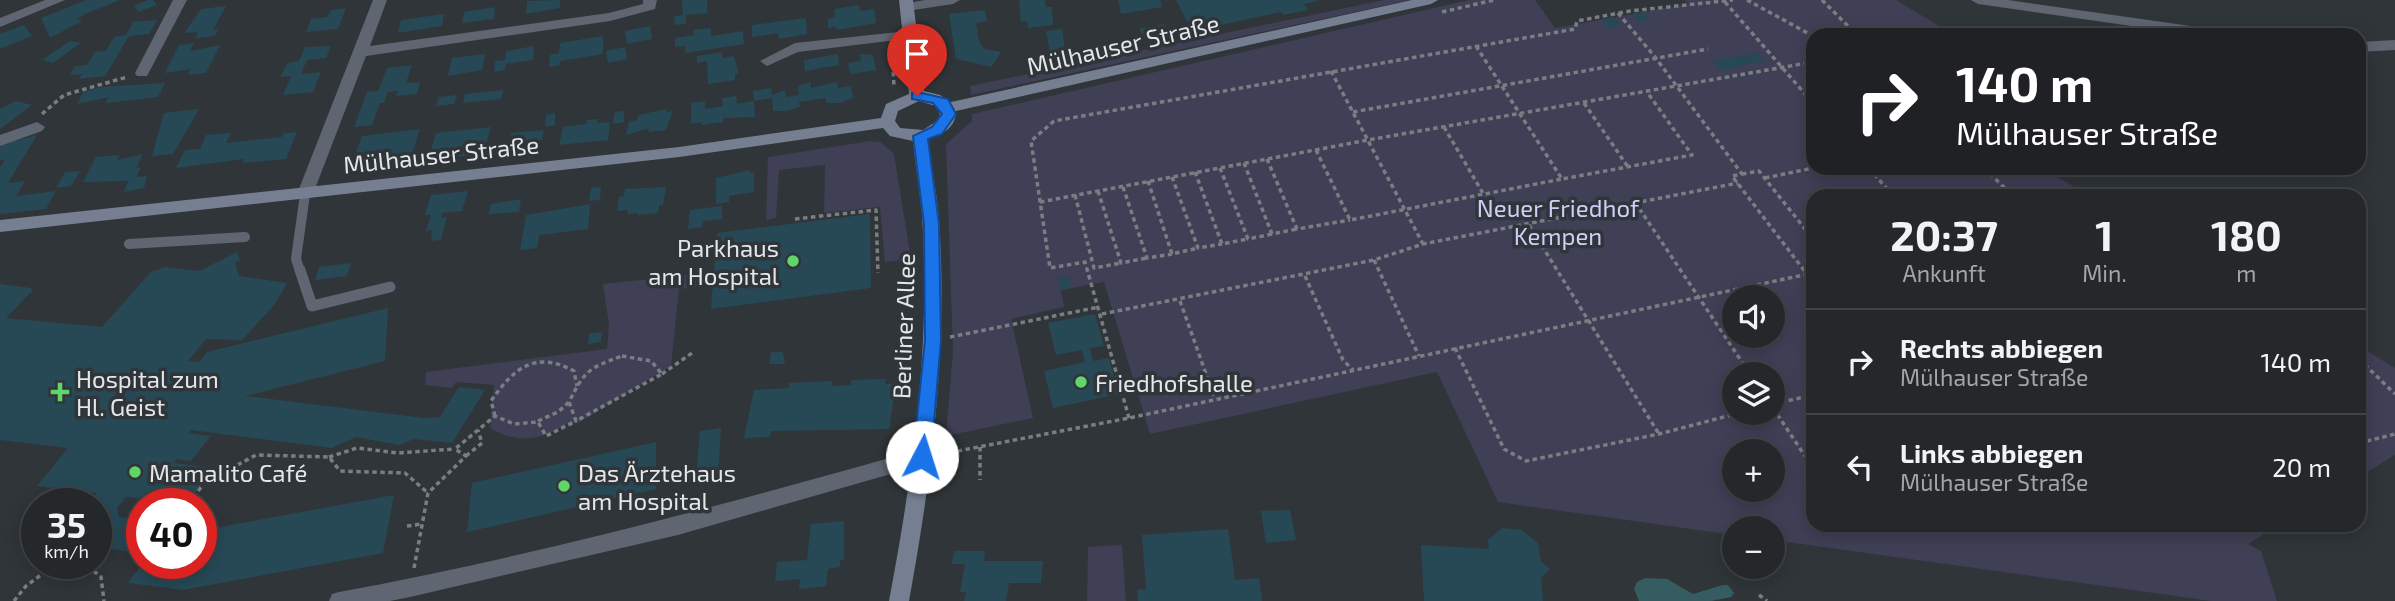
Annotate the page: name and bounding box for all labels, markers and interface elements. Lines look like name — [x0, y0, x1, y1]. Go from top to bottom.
street label: Mülhauser Straße — [1024, 8, 1222, 80]
pin — [887, 24, 947, 96]
icon: arrive — [898, 35, 936, 73]
text: 140 m — [1956, 53, 2093, 112]
icon: right — [1841, 56, 1932, 147]
text: Mülhauser Straße — [1956, 113, 2218, 151]
street label: Mülhauser Straße — [342, 129, 540, 179]
park label: Neuer Friedhof Kempen — [1477, 193, 1640, 250]
text: 20:37 — [1890, 209, 1998, 259]
text: 1 — [2095, 209, 2114, 259]
text: 180 — [2211, 209, 2282, 259]
place label: Parkhaus am Hospital — [648, 233, 779, 290]
street label: Berliner Allee — [886, 252, 920, 400]
marker: Parkhaus am Hospital — [785, 253, 801, 269]
text: Ankunft — [1902, 259, 1986, 287]
text: Min. — [2082, 259, 2127, 287]
text: m — [2236, 259, 2256, 287]
map controls — [1722, 285, 1785, 579]
button: sound — [1722, 285, 1785, 348]
text: Rechts abbiegen — [1900, 332, 2103, 363]
icon: right — [1841, 343, 1879, 381]
text: 140 m — [2260, 346, 2331, 377]
button: layers — [1722, 362, 1785, 425]
text: Mülhauser Straße — [1900, 363, 2088, 391]
place label: Hospital zum Hl. Geist — [76, 364, 219, 421]
place label: Friedhofshalle — [1095, 368, 1253, 397]
marker: Friedhofshalle — [1073, 374, 1089, 390]
marker: Hospital zum Hl. Geist — [50, 382, 70, 402]
position arrow — [885, 420, 959, 494]
text: Links abbiegen — [1900, 437, 2084, 468]
button: + — [1722, 439, 1785, 502]
icon: left — [1841, 448, 1879, 486]
text: 20 m — [2272, 451, 2331, 482]
place label: Mamalito Café — [149, 458, 307, 487]
place label: Das Ärztehaus am Hospital — [578, 458, 736, 515]
marker: Mamalito Café — [127, 464, 143, 480]
text: Mülhauser Straße — [1900, 468, 2088, 496]
marker: Das Ärztehaus am Hospital — [556, 478, 572, 494]
speed limit sign: 40 — [126, 488, 217, 579]
text: 35 — [47, 503, 86, 545]
button: − — [1722, 516, 1785, 579]
text: km/h — [44, 540, 89, 562]

